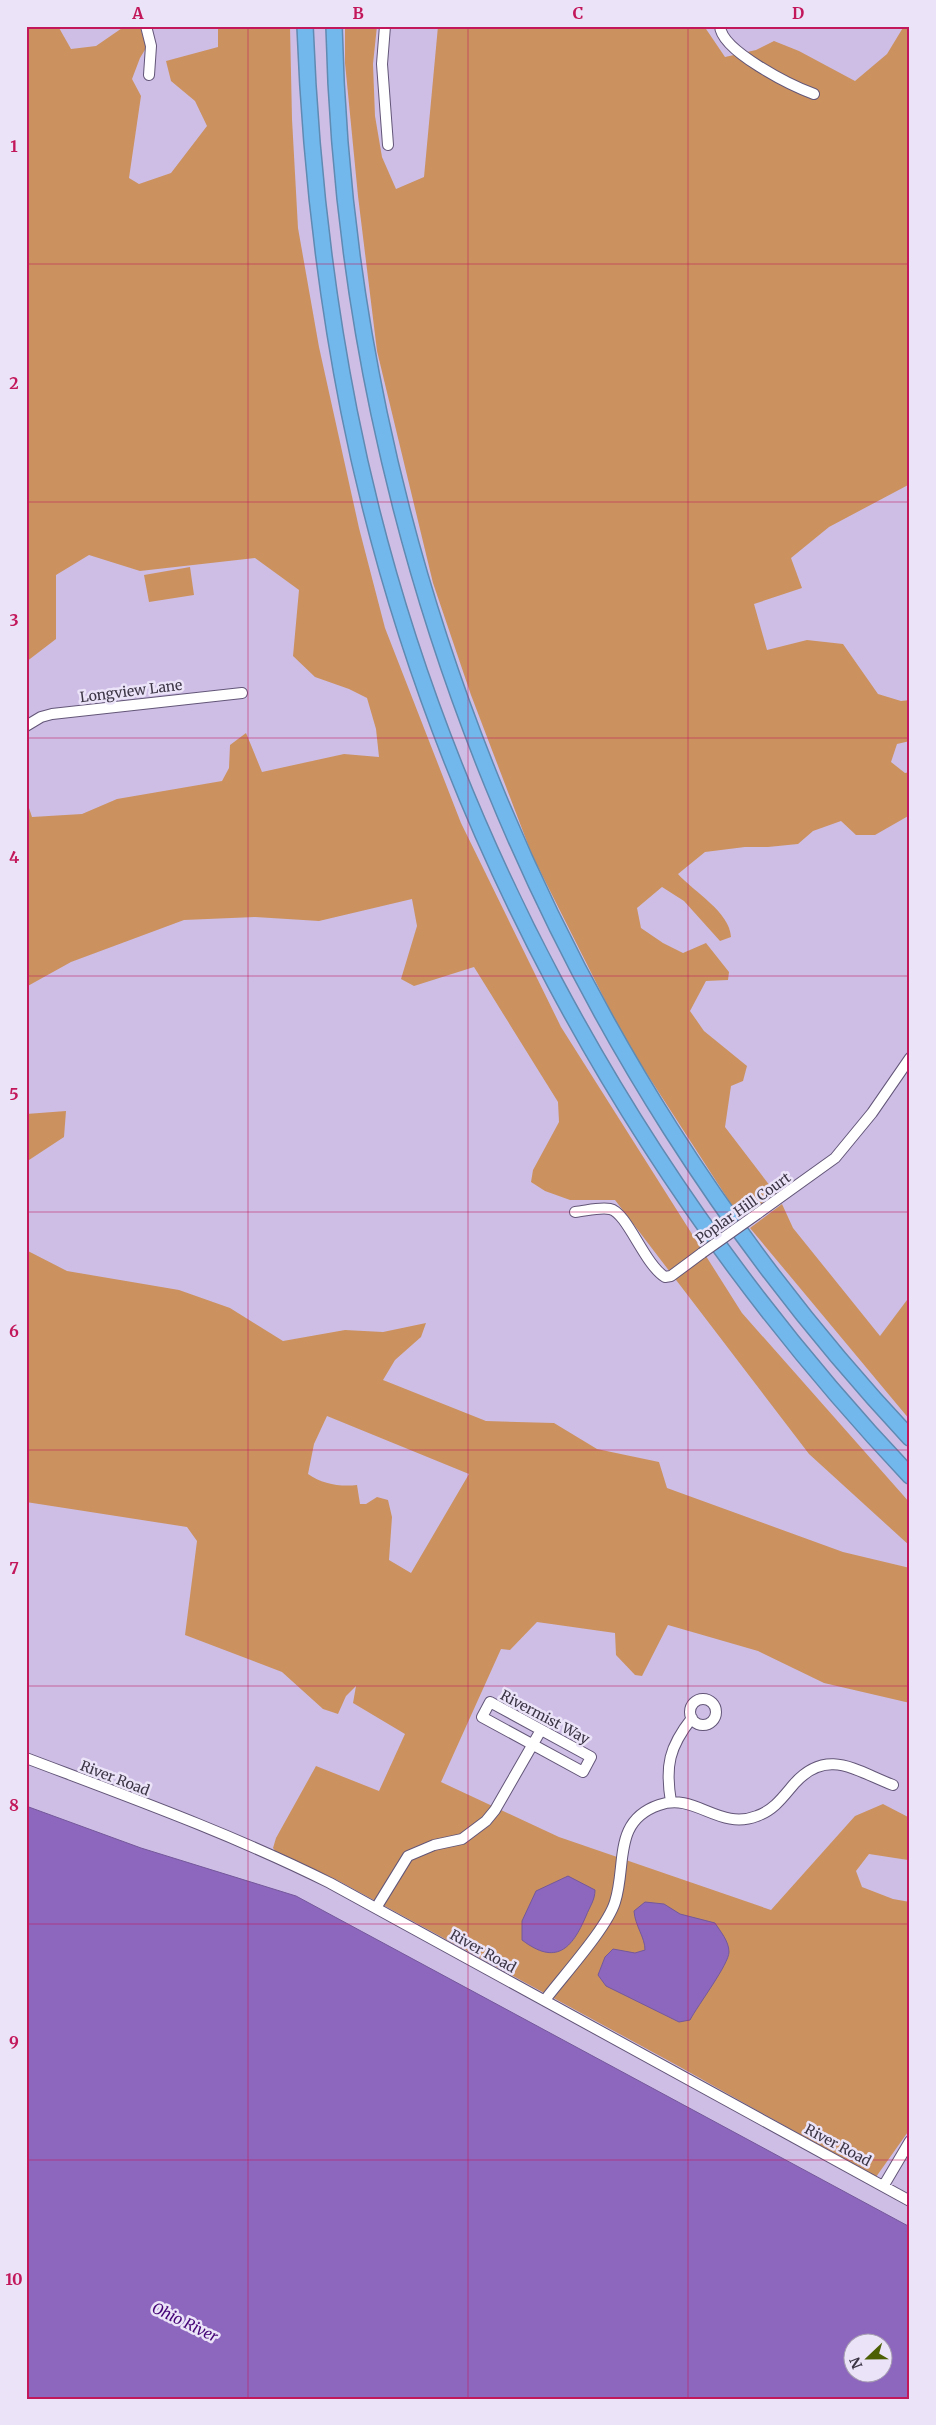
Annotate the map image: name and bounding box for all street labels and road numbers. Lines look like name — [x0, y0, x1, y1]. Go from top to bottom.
street label: Longview Lane — [79, 676, 183, 706]
street label: Poplar Hill Court — [692, 1168, 795, 1248]
street label: Rivermist Way — [497, 1686, 593, 1748]
street label: River Road — [78, 1757, 153, 1800]
street label: River Road — [447, 1925, 520, 1977]
street label: River Road — [802, 2120, 875, 2170]

